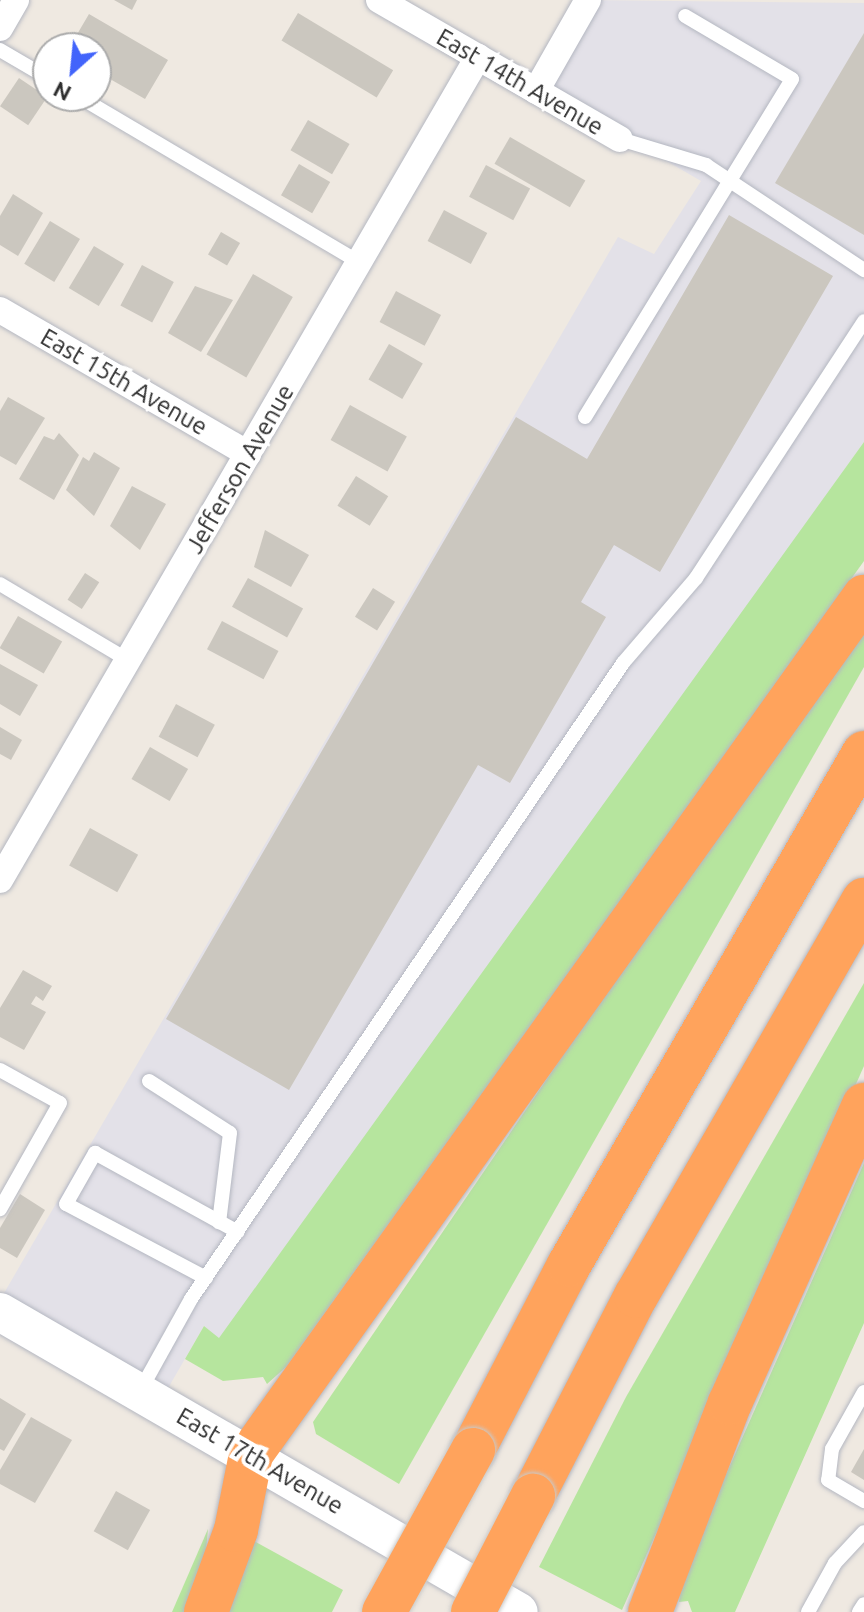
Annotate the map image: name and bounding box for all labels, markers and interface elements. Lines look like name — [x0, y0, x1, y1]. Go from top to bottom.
street label: East 14th Avenue — [432, 23, 608, 141]
north arrow — [32, 32, 112, 112]
text: N — [49, 77, 75, 107]
street label: East 15th Avenue — [36, 323, 212, 441]
street label: Jefferson Avenue — [180, 379, 300, 559]
street label: East 17th Avenue — [172, 1402, 348, 1520]

